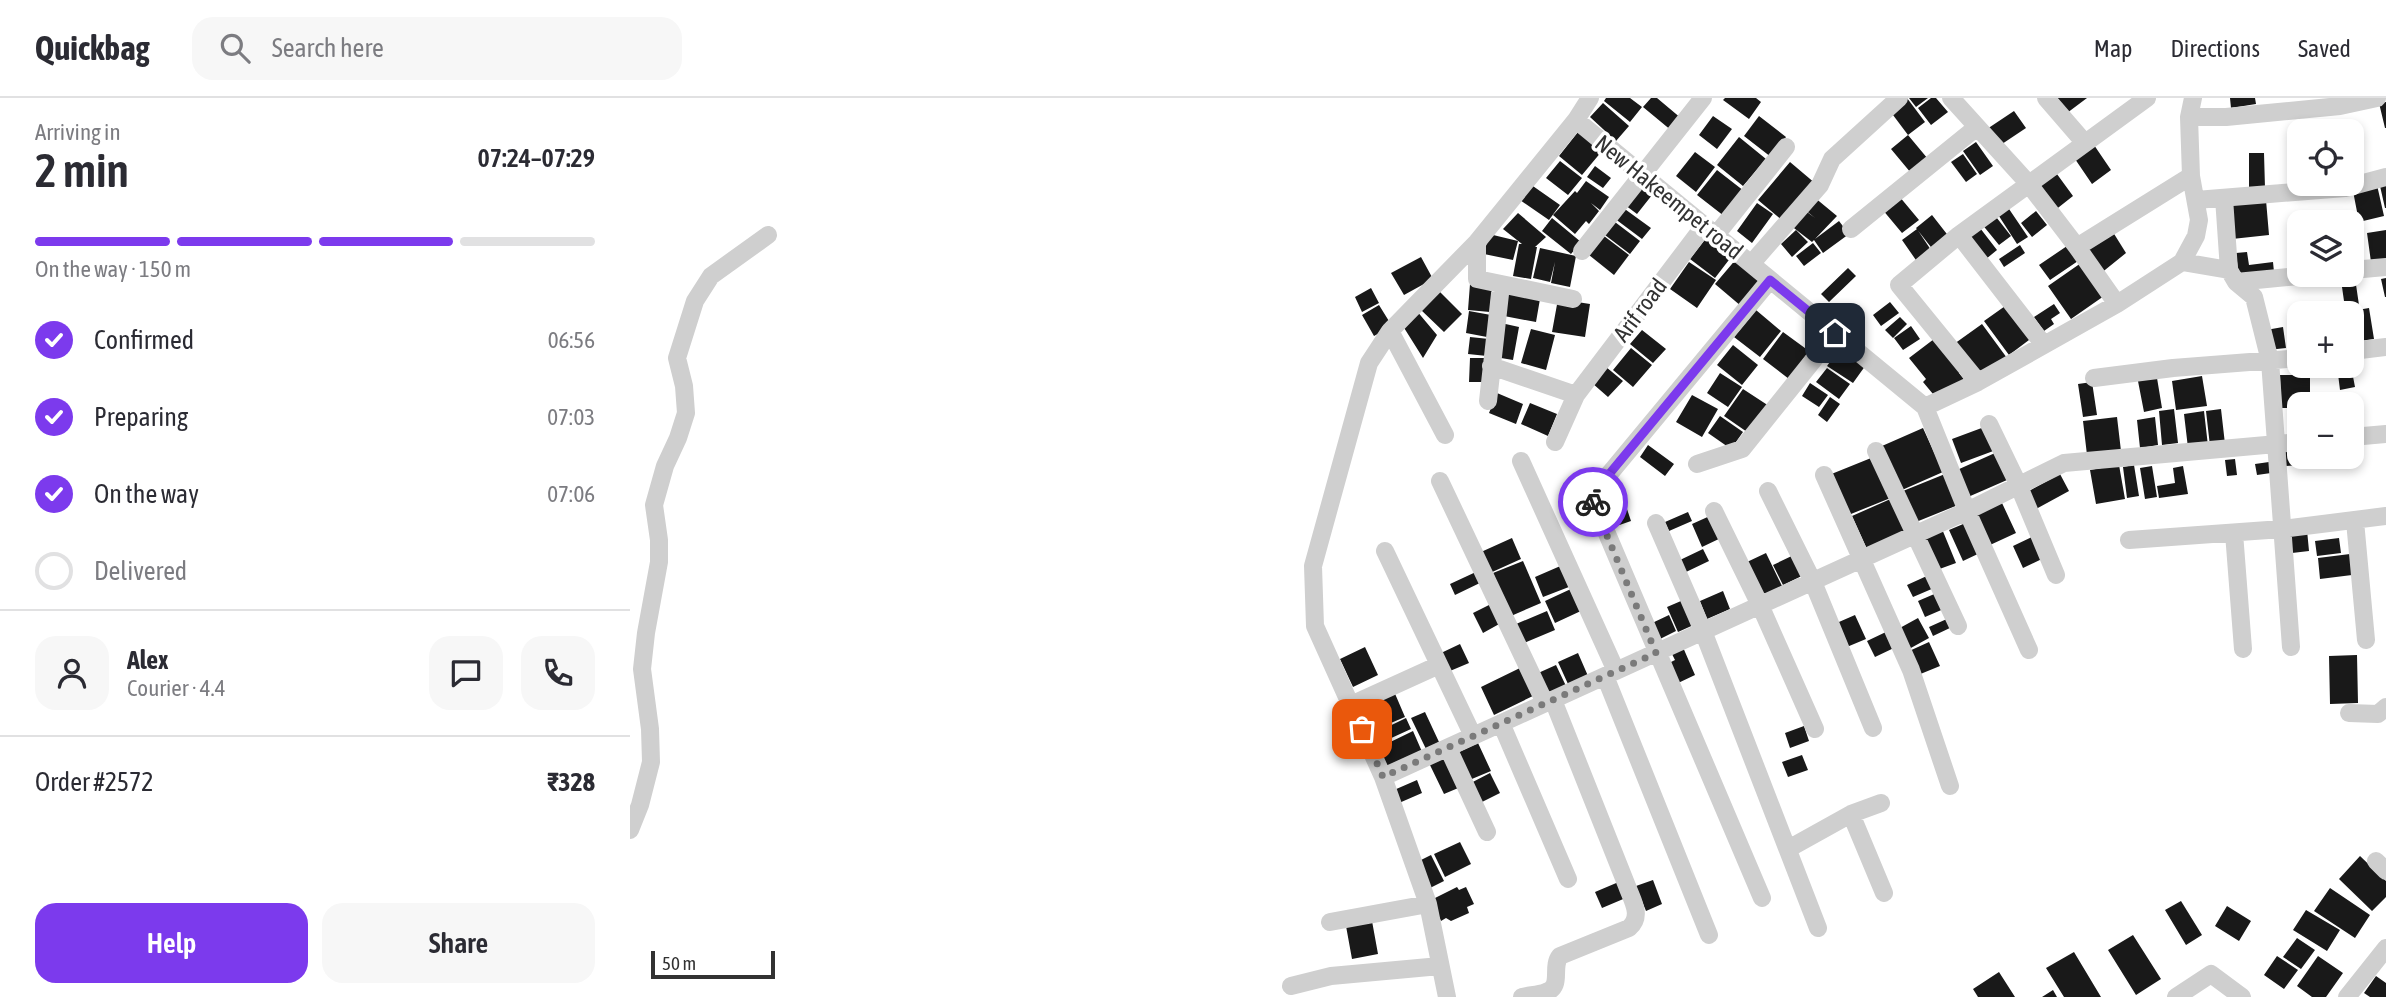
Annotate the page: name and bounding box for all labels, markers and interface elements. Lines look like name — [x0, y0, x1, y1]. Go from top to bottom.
search box — [192, 17, 682, 80]
text: Quickbag — [35, 29, 150, 67]
icon: search — [216, 29, 254, 67]
text: Search here — [272, 33, 384, 63]
text: Map — [2094, 35, 2132, 62]
text: Directions — [2170, 35, 2260, 62]
text: Saved — [2298, 35, 2351, 62]
text: Arriving in — [35, 119, 121, 145]
map controls — [2287, 119, 2364, 469]
button: locate — [2287, 119, 2364, 196]
street label: New Hakeempet road — [1590, 130, 1748, 264]
text: 07:24–07:29 — [478, 143, 595, 173]
text: 2 min — [35, 144, 129, 197]
button: layers — [2287, 210, 2364, 287]
text: On the way · 150 m — [35, 256, 191, 282]
street label: Arif road — [1608, 273, 1672, 347]
button: + — [2287, 301, 2364, 378]
pin — [1805, 303, 1865, 363]
icon: home — [1816, 314, 1854, 352]
icon: check — [35, 321, 73, 359]
text: Confirmed — [94, 325, 194, 355]
text: 06:56 — [548, 327, 595, 353]
button: − — [2287, 392, 2364, 469]
icon: check — [35, 398, 73, 436]
text: Preparing — [94, 402, 188, 432]
text: 07:03 — [547, 404, 595, 430]
courier — [1558, 467, 1628, 537]
icon: check — [35, 475, 73, 513]
text: On the way — [94, 479, 199, 509]
text: 07:06 — [547, 481, 595, 507]
icon: bike — [1574, 483, 1612, 521]
text: Delivered — [94, 556, 187, 586]
button: person — [35, 636, 109, 710]
button: chat — [429, 636, 503, 710]
button: phone — [521, 636, 595, 710]
text: Alex — [127, 645, 168, 675]
text: Courier · 4.4 — [127, 675, 226, 701]
pin — [1332, 699, 1392, 759]
icon: bag — [1343, 710, 1381, 748]
text: Order #2572 — [35, 767, 154, 797]
text: ₹328 — [547, 767, 595, 797]
button: Help — [35, 903, 308, 983]
button: Share — [322, 903, 595, 983]
scale bar — [651, 948, 775, 980]
text: 50 m — [662, 952, 696, 974]

